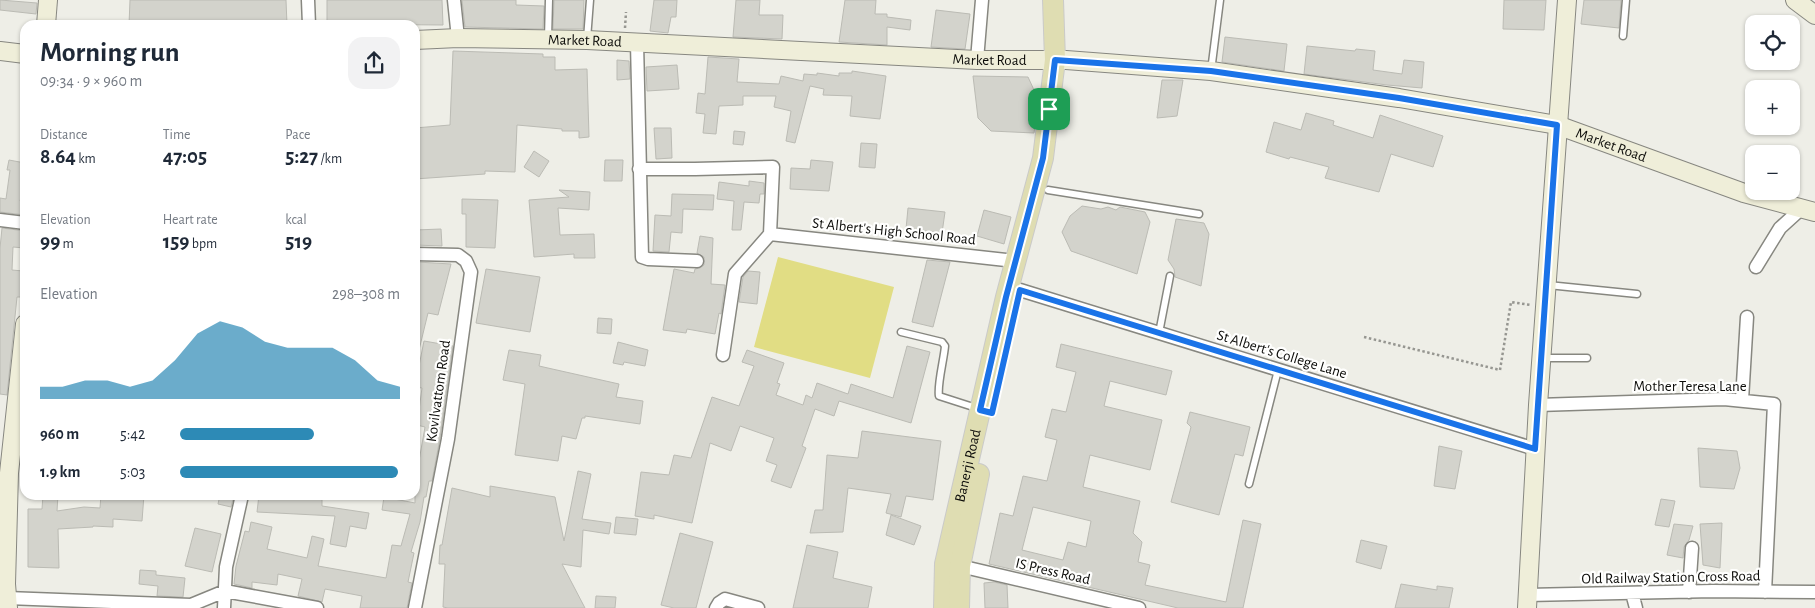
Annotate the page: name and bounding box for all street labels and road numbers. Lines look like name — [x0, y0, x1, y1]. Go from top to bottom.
street label: Market Road — [548, 32, 622, 50]
street label: Market Road — [952, 52, 1027, 68]
street label: Market Road — [1574, 126, 1649, 165]
street label: St Albert's High School Road — [811, 215, 977, 248]
street label: St Albert's College Lane — [1215, 328, 1349, 381]
street label: Kovilvattom Road — [424, 339, 453, 443]
street label: Mother Teresa Lane — [1633, 379, 1747, 394]
street label: Banerji Road — [952, 428, 984, 504]
street label: IS Press Road — [1014, 556, 1092, 587]
street label: Old Railway Station Cross Road — [1581, 568, 1761, 587]

